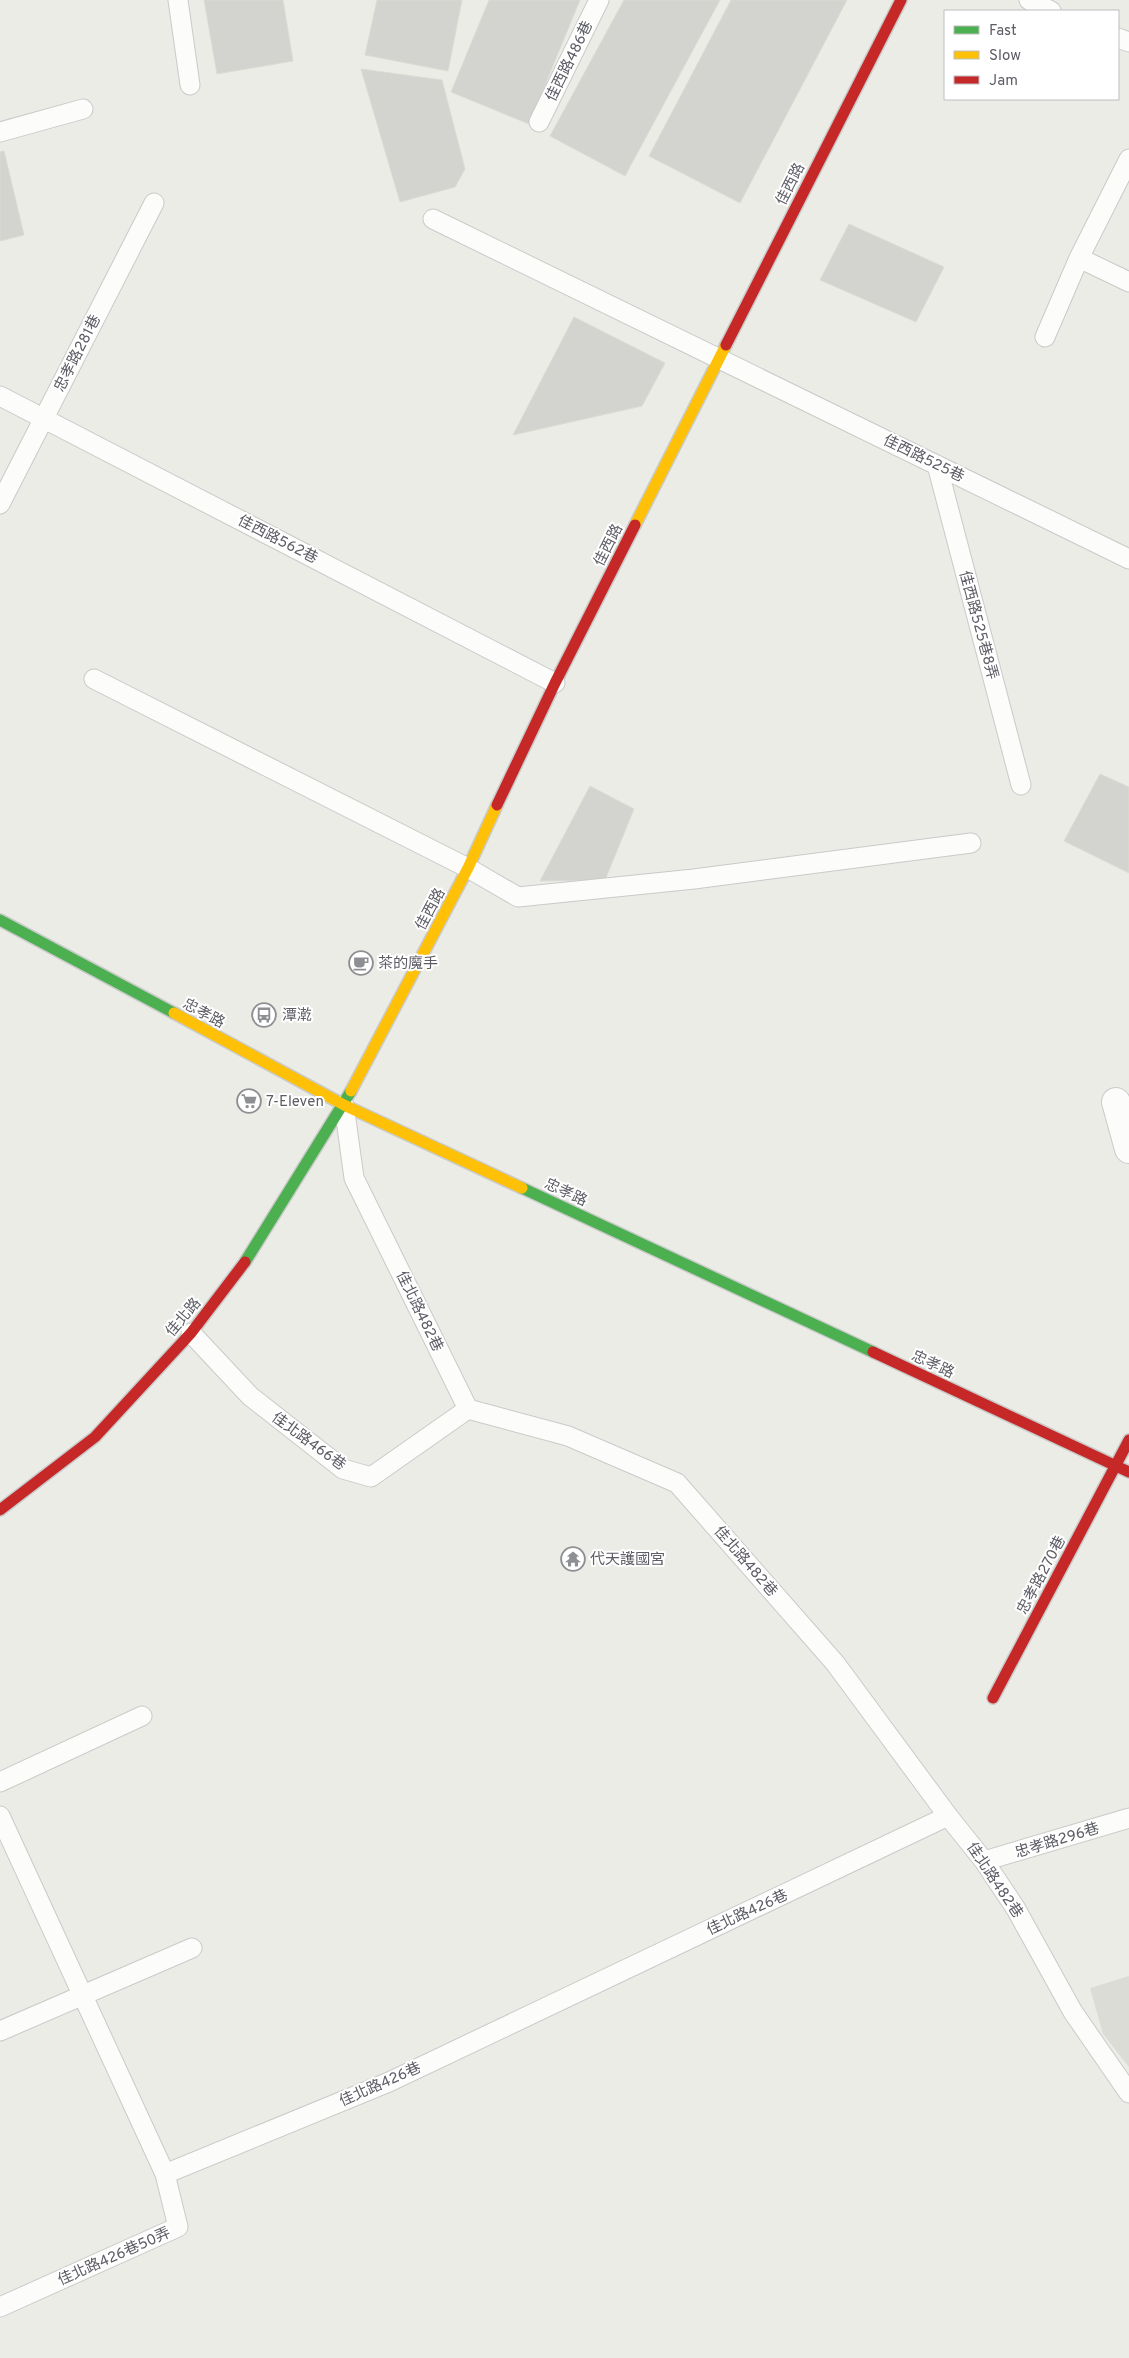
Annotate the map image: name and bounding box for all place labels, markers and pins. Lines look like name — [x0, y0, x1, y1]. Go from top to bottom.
cafe icon: 茶的魔手 — [348, 950, 374, 976]
place label: 茶的魔手 — [378, 955, 438, 974]
bus stop icon: 潭漧 — [251, 1002, 277, 1028]
place label: 潭漧 — [282, 1006, 312, 1026]
supermarket icon: 7-Eleven — [236, 1088, 262, 1114]
place label: 7-Eleven — [266, 1093, 324, 1112]
temple icon: 代天護國宮 — [560, 1546, 586, 1572]
place label: 代天護國宮 — [590, 1550, 665, 1570]

